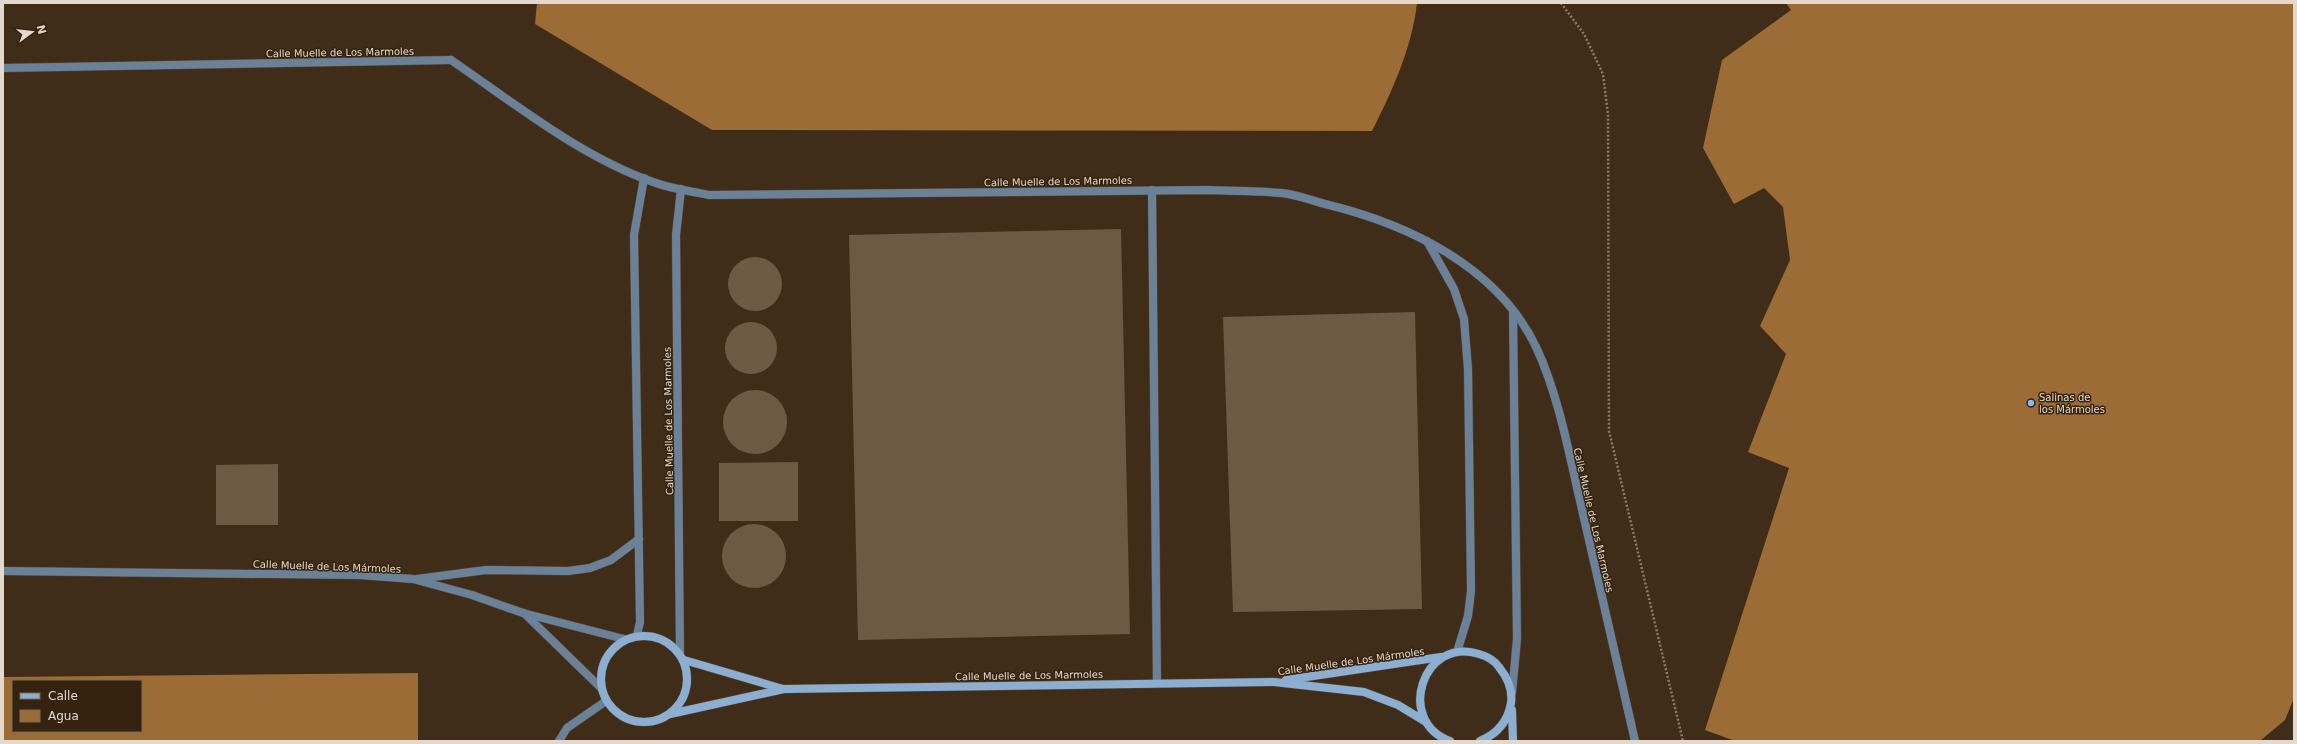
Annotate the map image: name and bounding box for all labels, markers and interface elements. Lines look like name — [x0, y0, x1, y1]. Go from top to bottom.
north arrow — [12, 12, 52, 52]
text: N — [34, 23, 49, 36]
street label: Calle Muelle de Los Marmoles — [266, 46, 414, 59]
street label: Calle Muelle de Los Marmoles — [984, 175, 1132, 188]
street label: Calle Muelle de Los Marmoles — [662, 347, 675, 495]
place label: Salinas de los Mármoles — [2039, 392, 2105, 415]
marker: Salinas de los Mármoles — [2026, 398, 2036, 408]
street label: Calle Muelle de Los Marmoles — [1571, 447, 1616, 594]
street label: Calle Muelle de Los Mármoles — [253, 558, 401, 575]
street label: Calle Muelle de Los Mármoles — [1277, 646, 1425, 677]
street label: Calle Muelle de Los Marmoles — [955, 669, 1103, 682]
legend — [12, 680, 142, 732]
text: Calle — [48, 689, 78, 703]
text: Agua — [48, 709, 79, 723]

